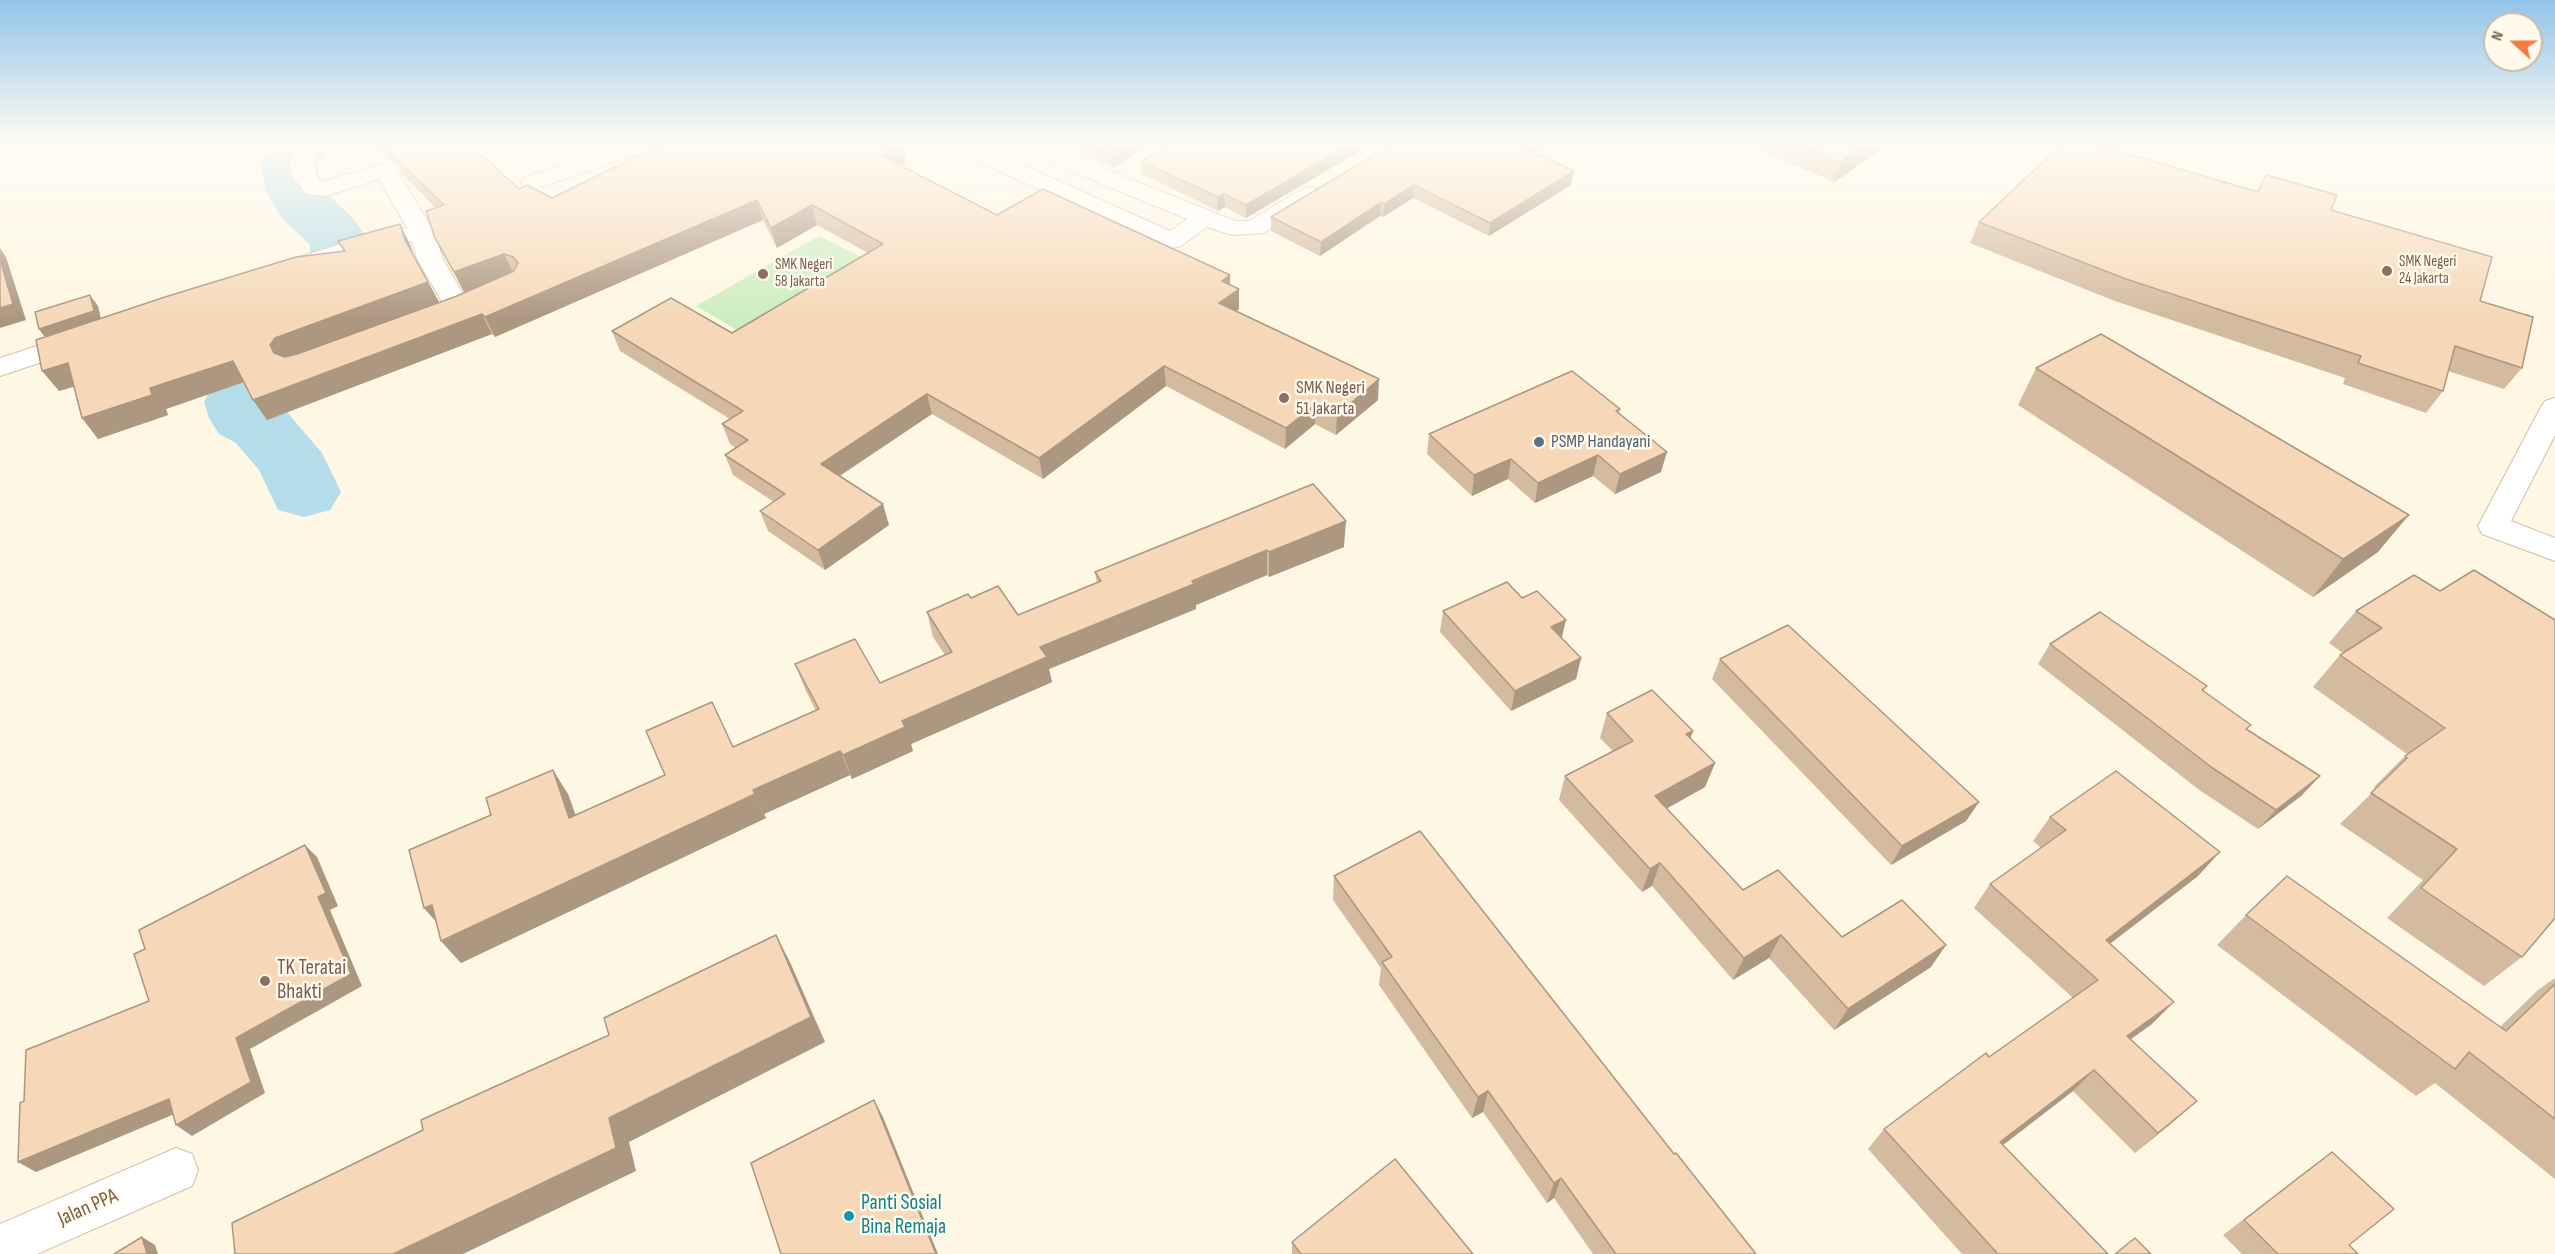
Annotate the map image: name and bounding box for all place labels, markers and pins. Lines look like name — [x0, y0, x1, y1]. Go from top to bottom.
place label: SMK Negeri 24 Jakarta — [2399, 253, 2456, 288]
place label: SMK Negeri 58 Jakarta — [775, 256, 832, 291]
marker: SMK Negeri 24 Jakarta — [2380, 264, 2394, 278]
marker: SMK Negeri 58 Jakarta — [756, 267, 770, 281]
place label: SMK Negeri 51 Jakarta — [1296, 377, 1365, 420]
marker: SMK Negeri 51 Jakarta — [1277, 391, 1291, 405]
place label: PSMP Handayani — [1551, 431, 1650, 453]
marker: PSMP Handayani — [1532, 435, 1546, 449]
place label: TK Teratai Bhakti — [277, 956, 346, 1006]
marker: TK Teratai Bhakti — [258, 974, 272, 988]
place label: Panti Sosial Bina Remaja — [861, 1191, 946, 1241]
marker: Panti Sosial Bina Remaja — [842, 1209, 856, 1223]

